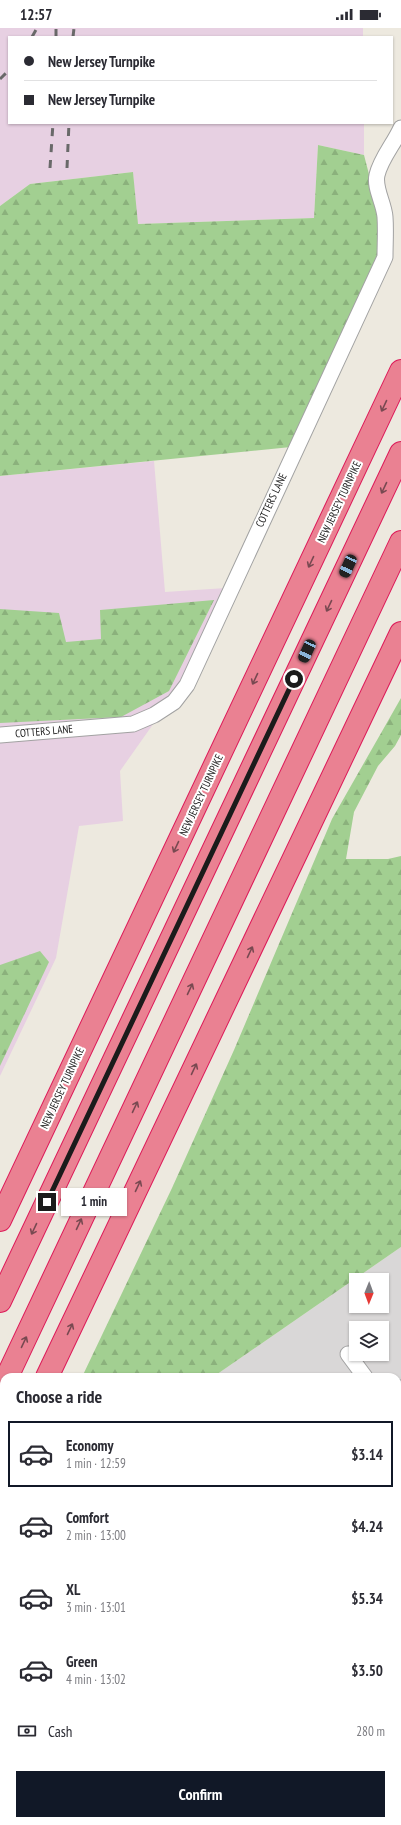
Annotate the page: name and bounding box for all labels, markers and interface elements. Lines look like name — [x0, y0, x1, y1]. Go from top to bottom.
text: 12:57 — [20, 5, 52, 24]
text: New Jersey Turnpike — [48, 52, 155, 71]
text: New Jersey Turnpike — [48, 90, 155, 109]
one-way arrow — [380, 400, 387, 412]
street label: NEW JERSEY TURNPIKE — [314, 459, 364, 545]
street label: COTTERS LANE — [252, 471, 290, 529]
one-way arrow — [380, 482, 387, 494]
car — [337, 553, 359, 579]
one-way arrow — [307, 555, 314, 567]
one-way arrow — [325, 599, 332, 611]
car — [296, 638, 318, 664]
route start — [285, 670, 303, 688]
one-way arrow — [251, 673, 258, 685]
street label: COTTERS LANE — [15, 721, 74, 741]
street label: NEW JERSEY TURNPIKE — [176, 752, 226, 838]
one-way arrow — [172, 841, 179, 853]
one-way arrow — [247, 946, 254, 958]
one-way arrow — [187, 983, 194, 995]
street label: NEW JERSEY TURNPIKE — [37, 1045, 87, 1131]
one-way arrow — [191, 1063, 198, 1075]
one-way arrow — [132, 1101, 139, 1113]
one-way arrow — [135, 1181, 142, 1193]
callout: 1 min — [61, 1188, 127, 1216]
route end — [38, 1193, 56, 1211]
text: 1 min — [81, 1193, 107, 1210]
one-way arrow — [76, 1218, 83, 1230]
one-way arrow — [30, 1223, 37, 1235]
north arrow — [349, 1273, 389, 1313]
map controls — [349, 1273, 389, 1361]
button: layers — [349, 1321, 389, 1361]
one-way arrow — [67, 1323, 74, 1335]
one-way arrow — [21, 1336, 28, 1348]
text: Choose a ride — [16, 1385, 102, 1408]
icon: car — [18, 1436, 54, 1472]
text: Economy — [66, 1436, 114, 1455]
text: $3.14 — [351, 1445, 383, 1464]
text: 1 min · 12:59 — [66, 1455, 126, 1472]
icon: car — [18, 1508, 54, 1544]
text: Comfort — [66, 1508, 109, 1527]
text: $4.24 — [351, 1517, 383, 1536]
text: 2 min · 13:00 — [66, 1527, 126, 1544]
icon: car — [18, 1580, 54, 1616]
text: XL — [66, 1580, 80, 1599]
text: $5.34 — [351, 1589, 383, 1608]
text: 3 min · 13:01 — [66, 1599, 126, 1616]
icon: car — [18, 1652, 54, 1688]
text: Green — [66, 1652, 98, 1671]
text: $3.50 — [351, 1661, 383, 1680]
text: 4 min · 13:02 — [66, 1671, 126, 1688]
icon: cash — [16, 1720, 38, 1742]
text: Cash — [48, 1722, 72, 1741]
text: 280 m — [356, 1723, 385, 1740]
button: Confirm — [16, 1771, 385, 1817]

